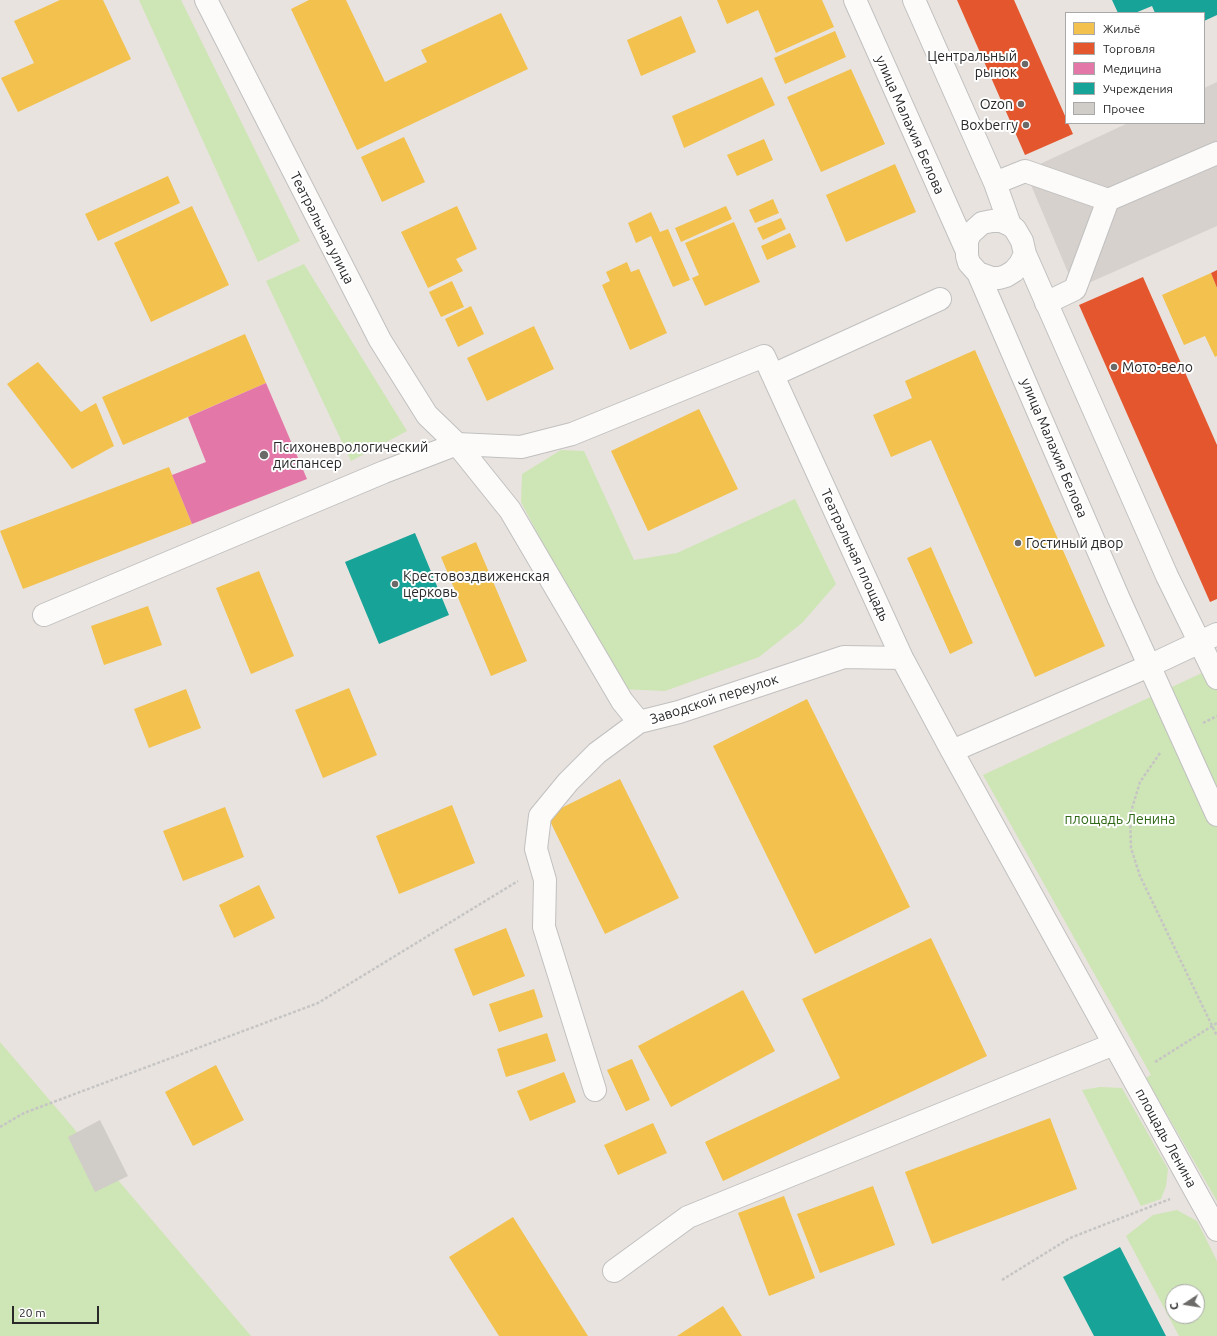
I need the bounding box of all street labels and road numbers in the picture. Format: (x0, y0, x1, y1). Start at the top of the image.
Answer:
street label: улица Малахия Белова (872, 53, 948, 197)
street label: Театральная улица (286, 169, 358, 287)
street label: улица Малахия Белова (1017, 376, 1091, 520)
street label: Театральная площадь (817, 486, 893, 624)
street label: Заводской переулок (648, 670, 780, 728)
street label: площадь Ленина (1132, 1085, 1200, 1191)

